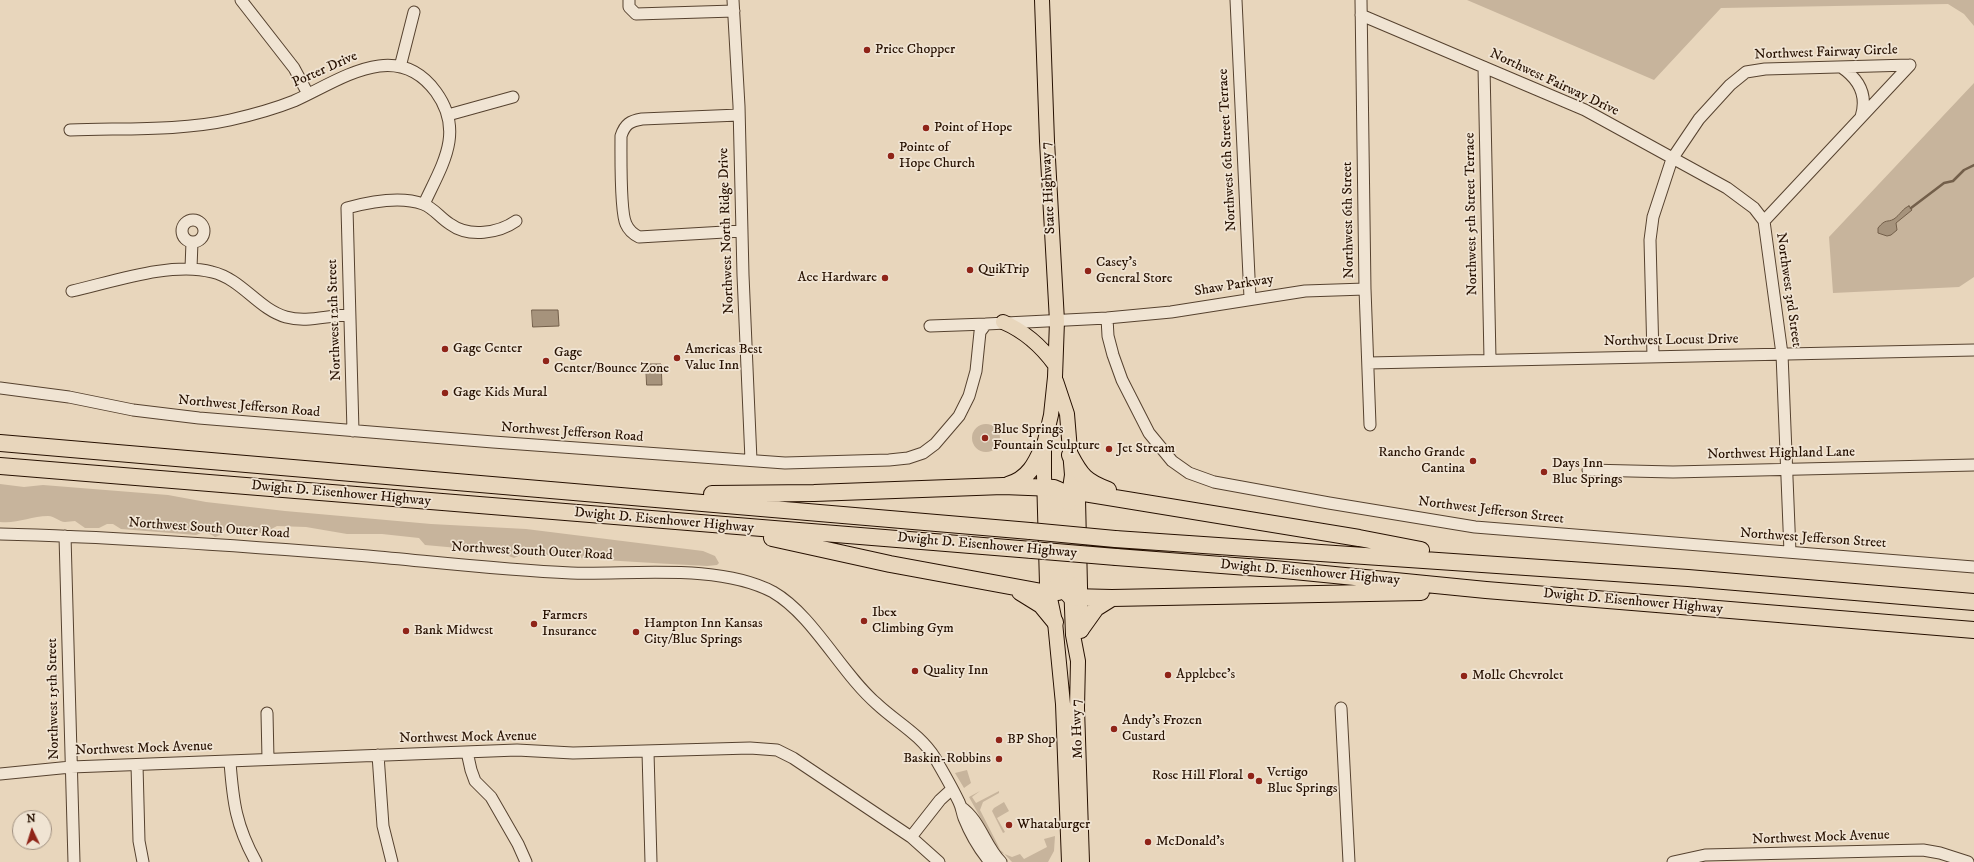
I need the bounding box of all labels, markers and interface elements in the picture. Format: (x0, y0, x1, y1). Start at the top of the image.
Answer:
place label: Price Chopper (875, 42, 955, 58)
street label: Northwest Fairway Circle (1754, 42, 1898, 64)
marker: Price Chopper (862, 45, 872, 55)
street label: Northwest Fairway Drive (1487, 46, 1621, 120)
street label: Porter Drive (290, 48, 360, 92)
street label: Northwest 6th Street Terrace (1215, 68, 1241, 232)
place label: Point of Hope (934, 120, 1012, 136)
marker: Point of Hope (921, 123, 931, 133)
street label: Northwest 5th Street Terrace (1462, 132, 1482, 296)
place label: Pointe of Hope Church (899, 140, 975, 172)
street label: State Highway 7 (1038, 141, 1060, 235)
street label: Northwest North Ridge Drive (716, 148, 738, 314)
marker: Pointe of Hope Church (886, 151, 896, 161)
street label: Northwest 6th Street (1340, 161, 1358, 279)
street label: Northwest 3rd Street (1772, 232, 1804, 348)
place label: Casey's General Store (1096, 255, 1173, 288)
street label: Northwest 12th Street (324, 259, 346, 381)
place label: QuikTrip (978, 262, 1029, 278)
marker: QuikTrip (965, 265, 975, 275)
marker: Casey's General Store (1083, 266, 1093, 276)
place label: Ace Hardware (798, 270, 877, 286)
street label: Shaw Parkway (1193, 271, 1275, 301)
marker: Ace Hardware (880, 273, 890, 283)
street label: Northwest Locust Drive (1603, 331, 1739, 351)
place label: Gage Center (453, 341, 522, 357)
place label: Americas Best Value Inn (685, 342, 762, 374)
marker: Gage Center (440, 344, 450, 354)
place label: Gage Center/Bounce Zone (554, 345, 669, 378)
marker: Americas Best Value Inn (672, 353, 682, 363)
marker: Gage Center/Bounce Zone (541, 356, 551, 366)
place label: Gage Kids Mural (453, 385, 547, 401)
marker: Gage Kids Mural (440, 388, 450, 398)
street label: Northwest Jefferson Road (177, 392, 321, 422)
street label: Northwest Jefferson Road (500, 420, 644, 446)
place label: Blue Springs Fountain Sculpture (993, 422, 1100, 454)
marker: Blue Springs Fountain Sculpture (980, 433, 990, 443)
place label: Jet Stream (1117, 441, 1175, 457)
marker: Jet Stream (1104, 444, 1114, 454)
street label: Northwest Highland Lane (1707, 444, 1855, 464)
place label: Rancho Grande Cantina (1378, 445, 1465, 478)
marker: Rancho Grande Cantina (1468, 456, 1478, 466)
place label: Days Inn Blue Springs (1552, 456, 1622, 488)
marker: Days Inn Blue Springs (1539, 467, 1549, 477)
street label: Dwight D. Eisenhower Highway (250, 478, 432, 510)
street label: Northwest Jefferson Street (1417, 494, 1565, 528)
street label: Dwight D. Eisenhower Highway (573, 505, 755, 537)
street label: Northwest South Outer Road (128, 515, 290, 543)
street label: Northwest Jefferson Street (1739, 526, 1887, 552)
street label: Dwight D. Eisenhower Highway (896, 530, 1078, 562)
street label: Northwest South Outer Road (451, 539, 613, 565)
street label: Dwight D. Eisenhower Highway (1219, 557, 1401, 589)
street label: Dwight D. Eisenhower Highway (1542, 586, 1724, 618)
place label: Ibex Climbing Gym (872, 605, 954, 638)
place label: Farmers Insurance (542, 608, 597, 640)
place label: Hampton Inn Kansas City/Blue Springs (644, 616, 763, 648)
marker: Ibex Climbing Gym (859, 616, 869, 626)
marker: Farmers Insurance (529, 619, 539, 629)
place label: Bank Midwest (414, 623, 493, 639)
marker: Bank Midwest (401, 626, 411, 636)
marker: Hampton Inn Kansas City/Blue Springs (631, 627, 641, 637)
street label: Northwest 15th Street (45, 638, 63, 760)
place label: Quality Inn (923, 663, 988, 679)
marker: Quality Inn (910, 666, 920, 676)
place label: Applebee's (1176, 667, 1235, 683)
place label: Molle Chevrolet (1472, 668, 1563, 684)
marker: Applebee's (1163, 670, 1173, 680)
marker: Molle Chevrolet (1459, 671, 1469, 681)
street label: Mo Hwy 7 (1069, 699, 1087, 759)
place label: Andy's Frozen Custard (1122, 713, 1202, 746)
marker: Andy's Frozen Custard (1109, 724, 1119, 734)
street label: Northwest Mock Avenue (399, 728, 537, 748)
place label: BP Shop (1007, 732, 1055, 748)
marker: BP Shop (994, 735, 1004, 745)
street label: Northwest Mock Avenue (75, 738, 213, 760)
place label: Baskin-Robbins (903, 751, 991, 767)
marker: Baskin-Robbins (994, 754, 1004, 764)
place label: Vertigo Blue Springs (1267, 765, 1337, 798)
place label: Rose Hill Floral (1152, 768, 1243, 784)
marker: Rose Hill Floral (1246, 771, 1256, 781)
marker: Vertigo Blue Springs (1254, 776, 1264, 786)
north arrow (12, 810, 52, 850)
text: N (26, 812, 36, 826)
place label: Whataburger (1017, 817, 1090, 833)
marker: Whataburger (1004, 820, 1014, 830)
street label: Northwest Mock Avenue (1752, 827, 1890, 849)
place label: McDonald's (1156, 834, 1224, 850)
marker: McDonald's (1143, 837, 1153, 847)

